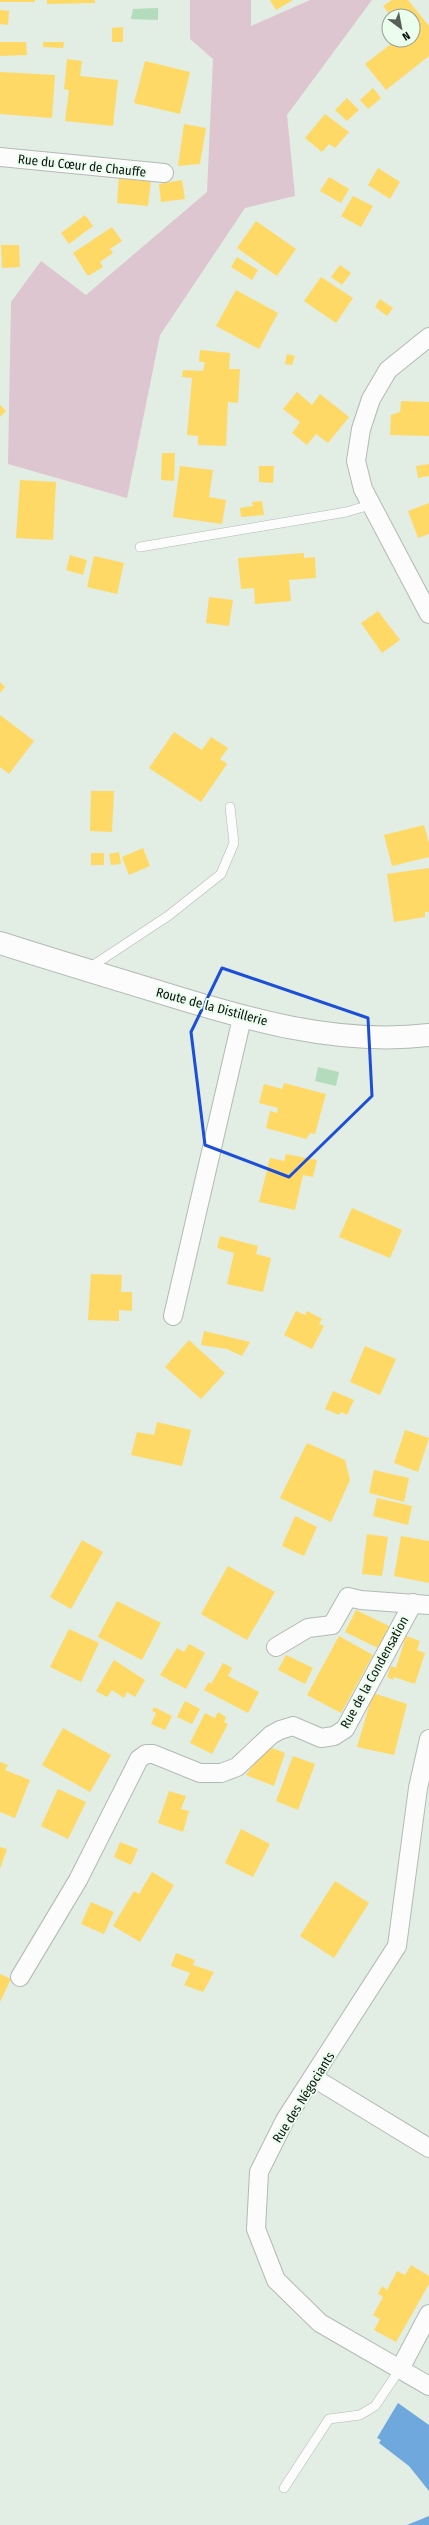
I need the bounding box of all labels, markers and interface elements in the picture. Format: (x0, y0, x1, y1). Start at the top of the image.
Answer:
north arrow (381, 8, 421, 48)
text: N (400, 29, 412, 43)
street label: Rue du Cœur de Chauffe (17, 151, 147, 180)
street label: Route de la Distillerie (155, 984, 269, 1029)
street label: Rue de la Condensation (337, 1614, 412, 1731)
street label: Rue des Négociants (269, 2049, 338, 2145)

